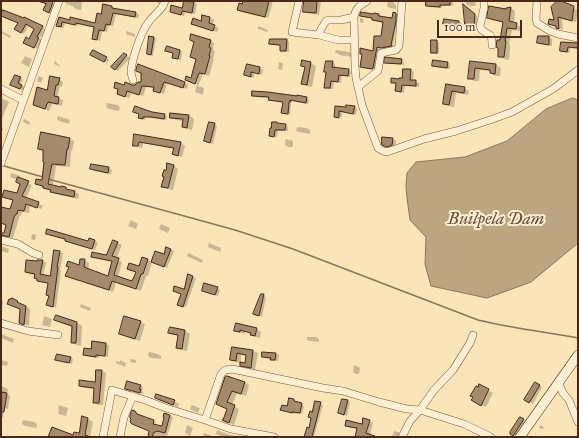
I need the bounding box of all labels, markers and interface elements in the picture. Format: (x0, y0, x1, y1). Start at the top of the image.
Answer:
scale bar (439, 12, 524, 38)
text: 100 m (444, 20, 475, 34)
water label: Builpela Dam (448, 210, 544, 230)

